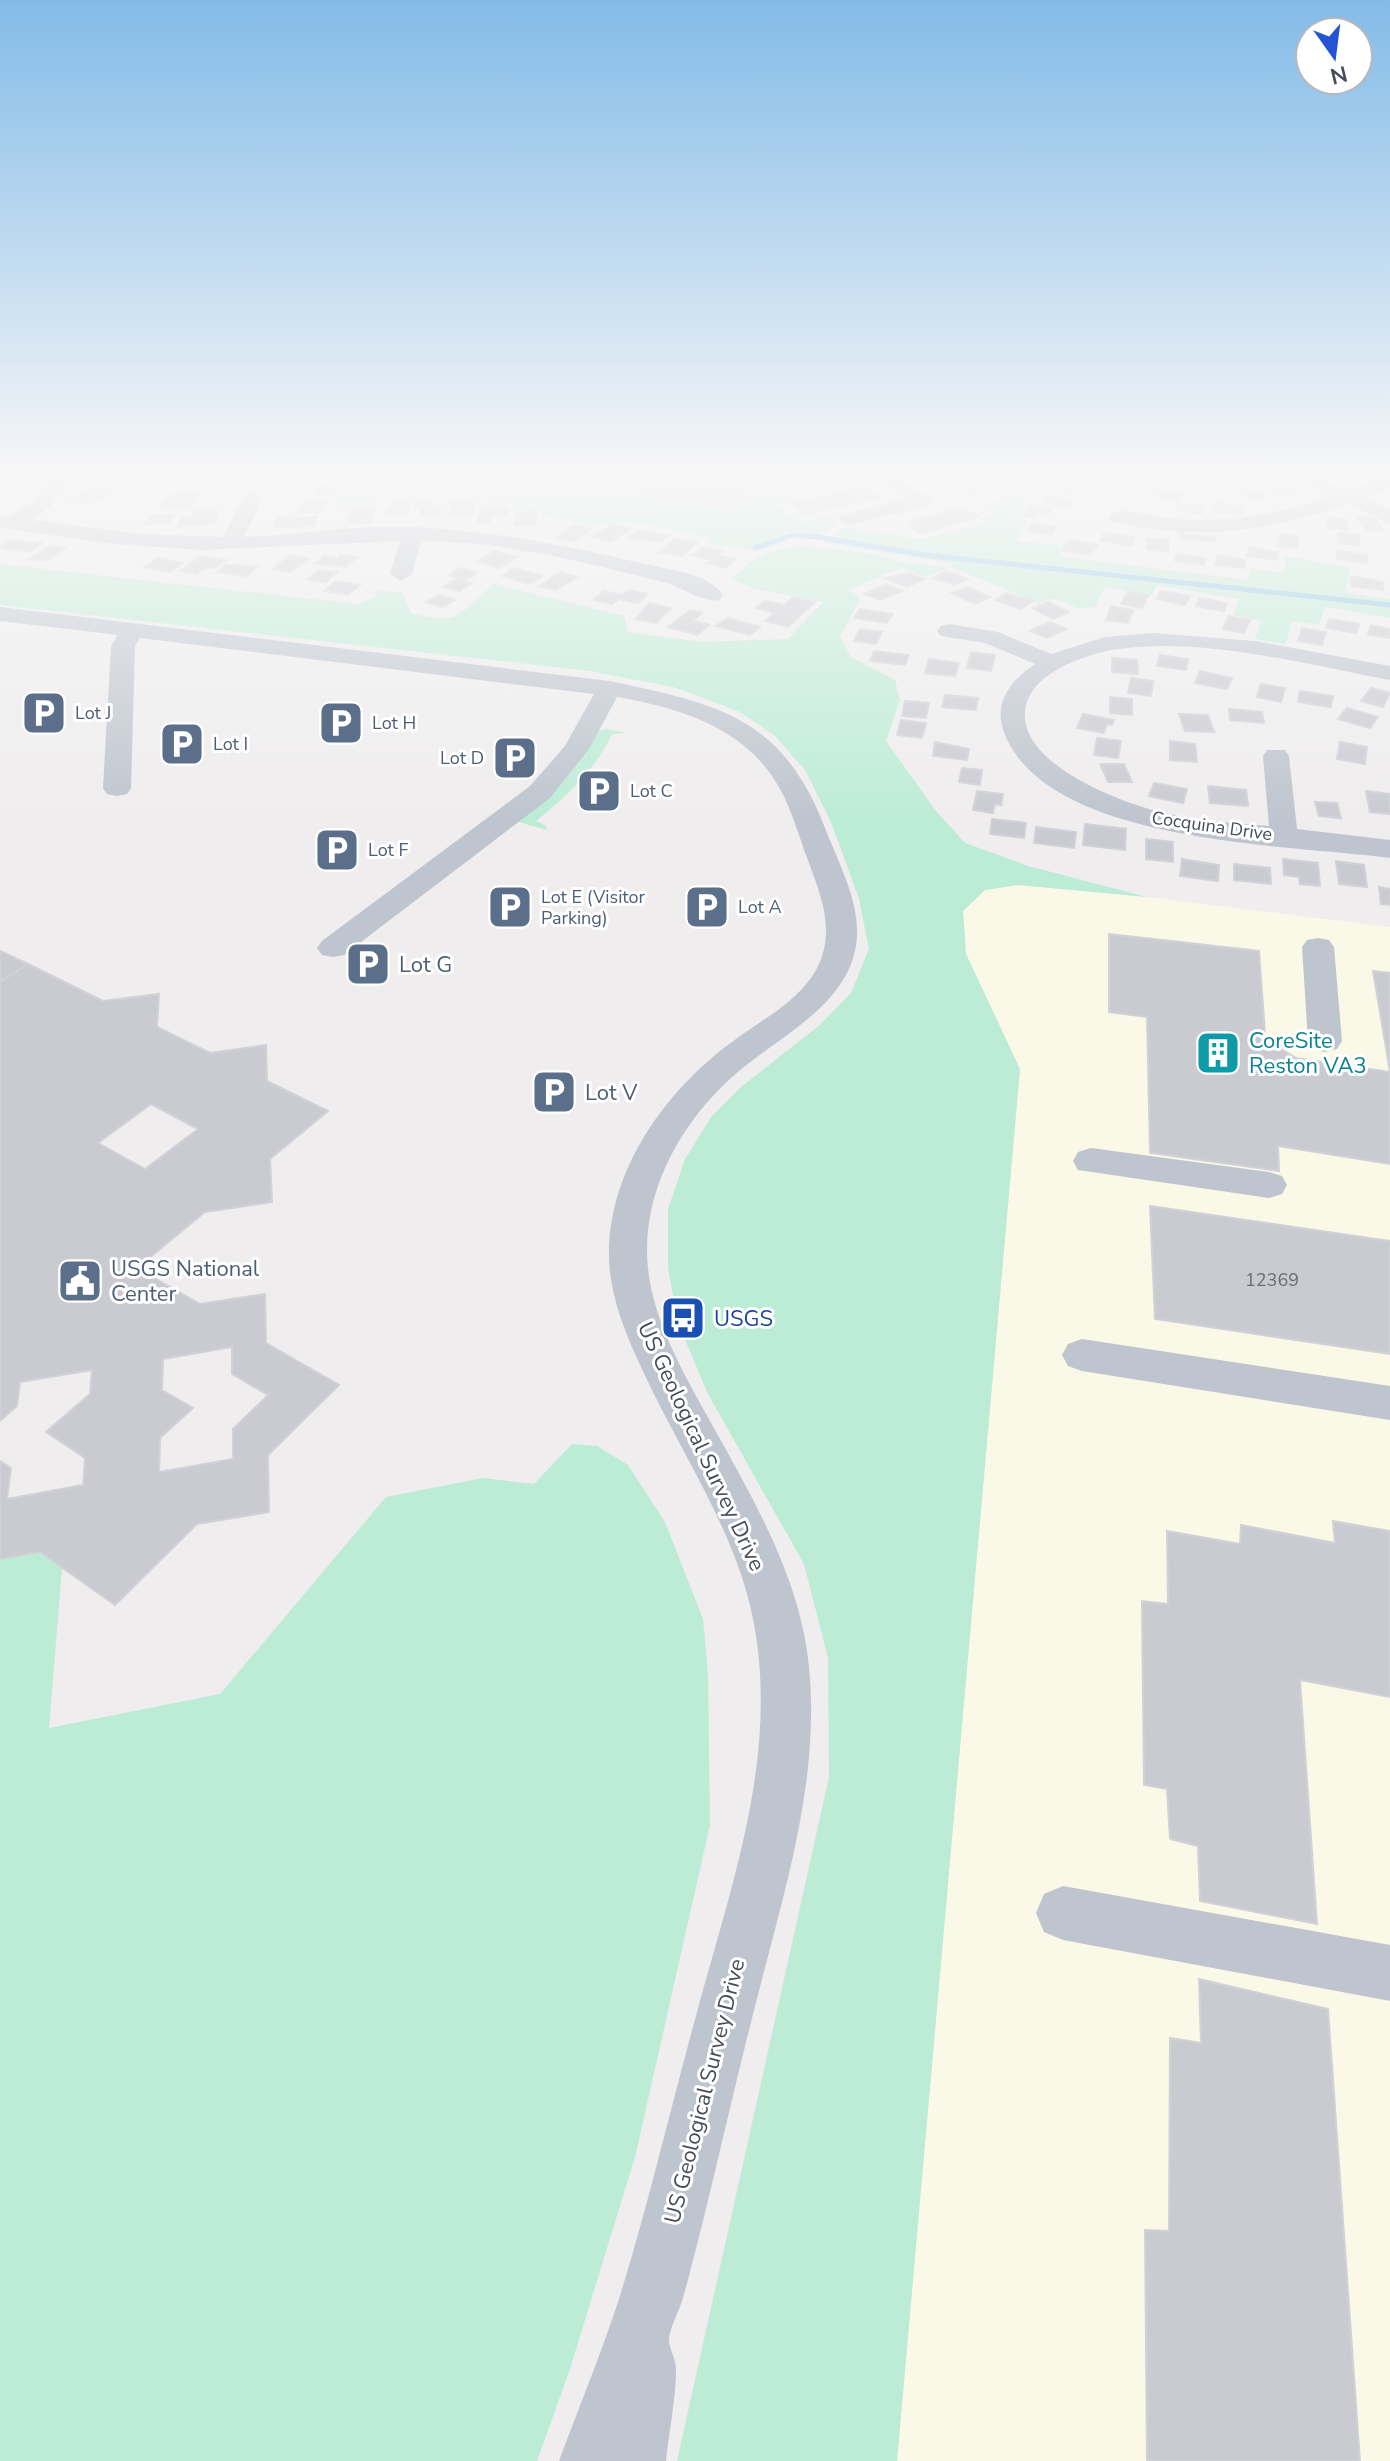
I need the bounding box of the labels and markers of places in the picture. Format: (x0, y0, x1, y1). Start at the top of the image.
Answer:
parking icon: Lot J (20, 689, 68, 737)
parking icon: Lot H (317, 699, 365, 747)
place label: Lot J (75, 701, 111, 725)
place label: Lot H (372, 711, 416, 735)
parking icon: Lot I (158, 720, 206, 768)
place label: Lot I (213, 732, 248, 756)
parking icon: Lot D (491, 734, 539, 782)
place label: Lot D (440, 746, 484, 770)
parking icon: Lot C (575, 767, 623, 815)
place label: Lot C (630, 779, 673, 803)
parking icon: Lot F (313, 826, 361, 874)
place label: Lot F (368, 838, 409, 862)
parking icon: Lot E (Visitor Parking) (486, 883, 534, 931)
parking icon: Lot A (683, 883, 731, 931)
place label: Lot E (Visitor Parking) (541, 885, 646, 930)
place label: Lot A (738, 895, 782, 919)
parking icon: Lot G (344, 940, 392, 988)
place label: Lot G (399, 950, 452, 980)
place label: CoreSite Reston VA3 (1249, 1026, 1367, 1081)
building icon: CoreSite Reston VA3 (1194, 1029, 1242, 1077)
parking icon: Lot V (530, 1068, 578, 1116)
place label: Lot V (585, 1078, 638, 1108)
place label: USGS National Center (111, 1254, 260, 1309)
public building icon: USGS National Center (56, 1257, 104, 1305)
bus stop icon: USGS (659, 1294, 707, 1342)
place label: USGS (714, 1304, 773, 1334)

